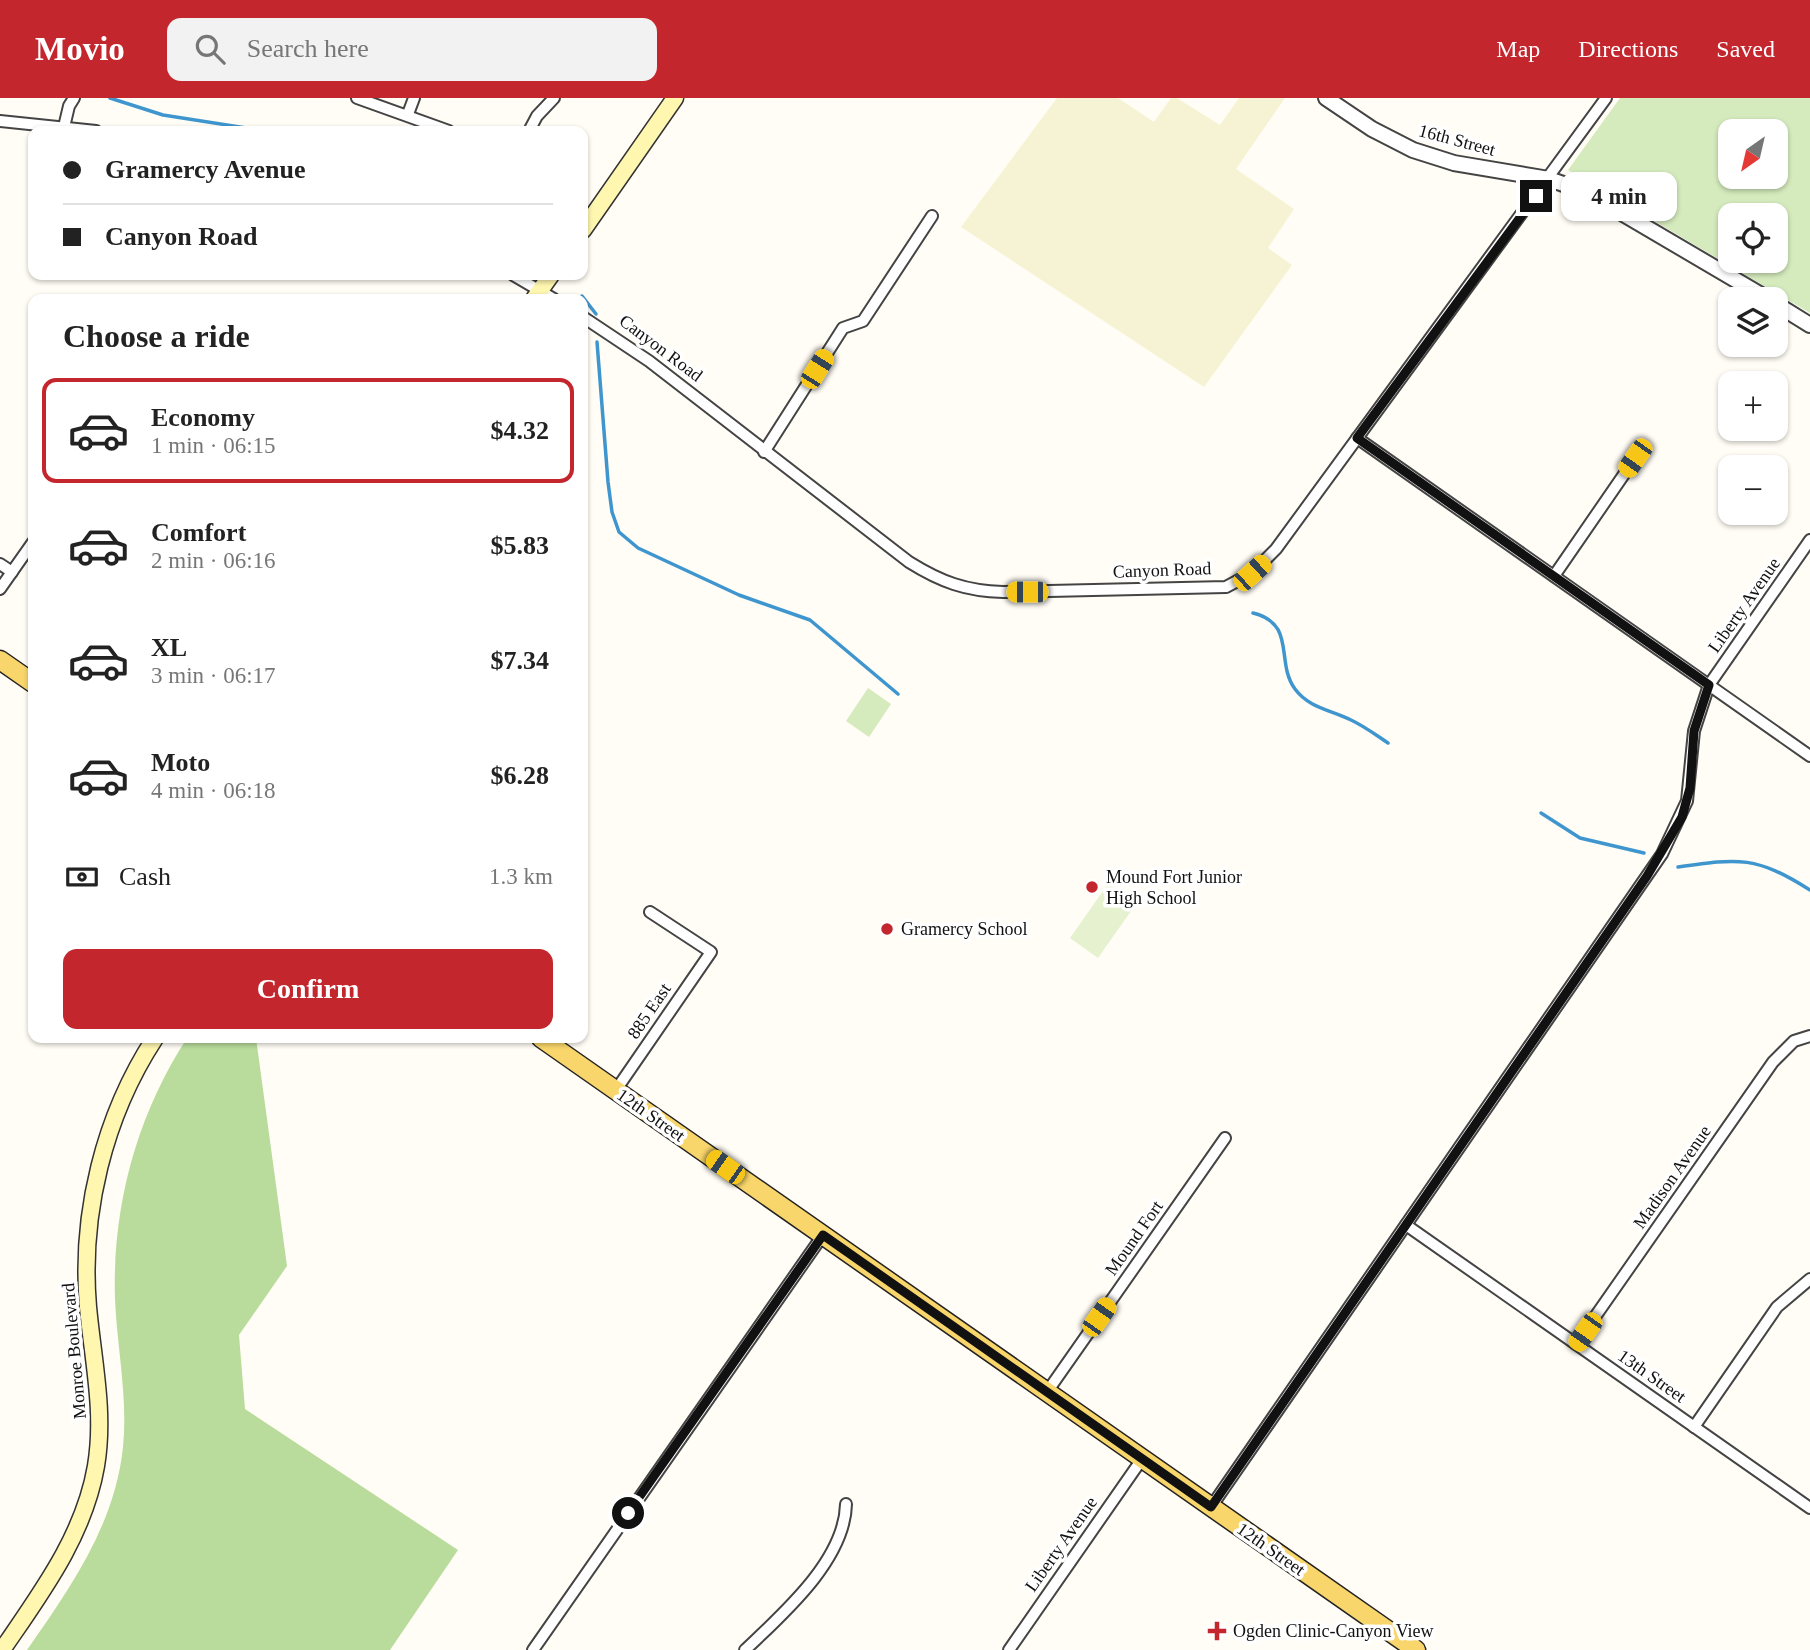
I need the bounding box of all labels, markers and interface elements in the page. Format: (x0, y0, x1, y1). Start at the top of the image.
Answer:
search box (167, 18, 657, 81)
icon: search (191, 30, 229, 68)
text: Movio (35, 31, 125, 67)
text: Search here (247, 34, 369, 63)
text: Map (1496, 36, 1540, 62)
text: Directions (1578, 36, 1678, 62)
text: Saved (1716, 36, 1775, 62)
north arrow (1718, 119, 1788, 189)
map controls (1718, 119, 1788, 525)
street label: 16th Street (1416, 120, 1498, 160)
text: Gramercy Avenue (105, 155, 305, 184)
callout: 4 min (1560, 172, 1676, 220)
route end (1520, 180, 1552, 212)
text: 4 min (1591, 184, 1647, 209)
button: locate (1718, 203, 1788, 273)
text: Canyon Road (105, 222, 257, 251)
button: layers (1718, 287, 1788, 357)
street label: Canyon Road (616, 310, 706, 386)
text: Choose a ride (63, 318, 250, 354)
car (797, 346, 838, 392)
button: + (1718, 371, 1788, 441)
icon: car (67, 399, 130, 462)
text: Economy (151, 403, 255, 432)
text: $4.32 (491, 416, 549, 445)
text: 1 min · 06:15 (151, 433, 276, 458)
car (1615, 435, 1656, 481)
button: − (1718, 455, 1788, 525)
icon: car (67, 514, 130, 577)
text: Comfort (151, 518, 246, 547)
text: $5.83 (491, 531, 549, 560)
text: 2 min · 06:16 (151, 548, 276, 573)
car (1230, 551, 1275, 595)
street label: Liberty Avenue (1704, 554, 1784, 656)
street label: Canyon Road (1112, 558, 1212, 582)
car (1007, 582, 1049, 603)
icon: car (67, 629, 130, 692)
text: XL (151, 633, 187, 662)
text: $7.34 (491, 646, 549, 675)
text: 3 min · 06:17 (151, 663, 276, 688)
icon: car (67, 744, 130, 807)
text: Moto (151, 748, 210, 777)
text: $6.28 (491, 761, 549, 790)
text: 4 min · 06:18 (151, 778, 276, 803)
icon: cash (63, 858, 101, 896)
text: Cash (119, 862, 171, 891)
text: 1.3 km (489, 864, 553, 889)
place label: Mound Fort Junior High School (1106, 867, 1242, 908)
marker: Mound Fort Junior High School (1084, 879, 1100, 895)
place label: Gramercy School (901, 919, 1027, 939)
marker: Gramercy School (879, 921, 895, 937)
button: Confirm (63, 949, 553, 1029)
street label: 885 East (623, 980, 675, 1042)
street label: 12th Street (613, 1084, 689, 1146)
street label: Madison Avenue (1629, 1122, 1715, 1232)
car (702, 1146, 749, 1188)
street label: Mound Fort (1101, 1197, 1167, 1279)
street label: Monroe Boulevard (58, 1282, 90, 1420)
car (1079, 1294, 1120, 1340)
car (1565, 1309, 1606, 1355)
street label: 13th Street (1614, 1345, 1690, 1407)
street label: Liberty Avenue (1021, 1493, 1101, 1595)
route start (612, 1497, 644, 1529)
street label: 12th Street (1233, 1518, 1309, 1580)
marker: Ogden Clinic-Canyon View (1207, 1621, 1227, 1641)
place label: Ogden Clinic-Canyon View (1233, 1621, 1434, 1641)

